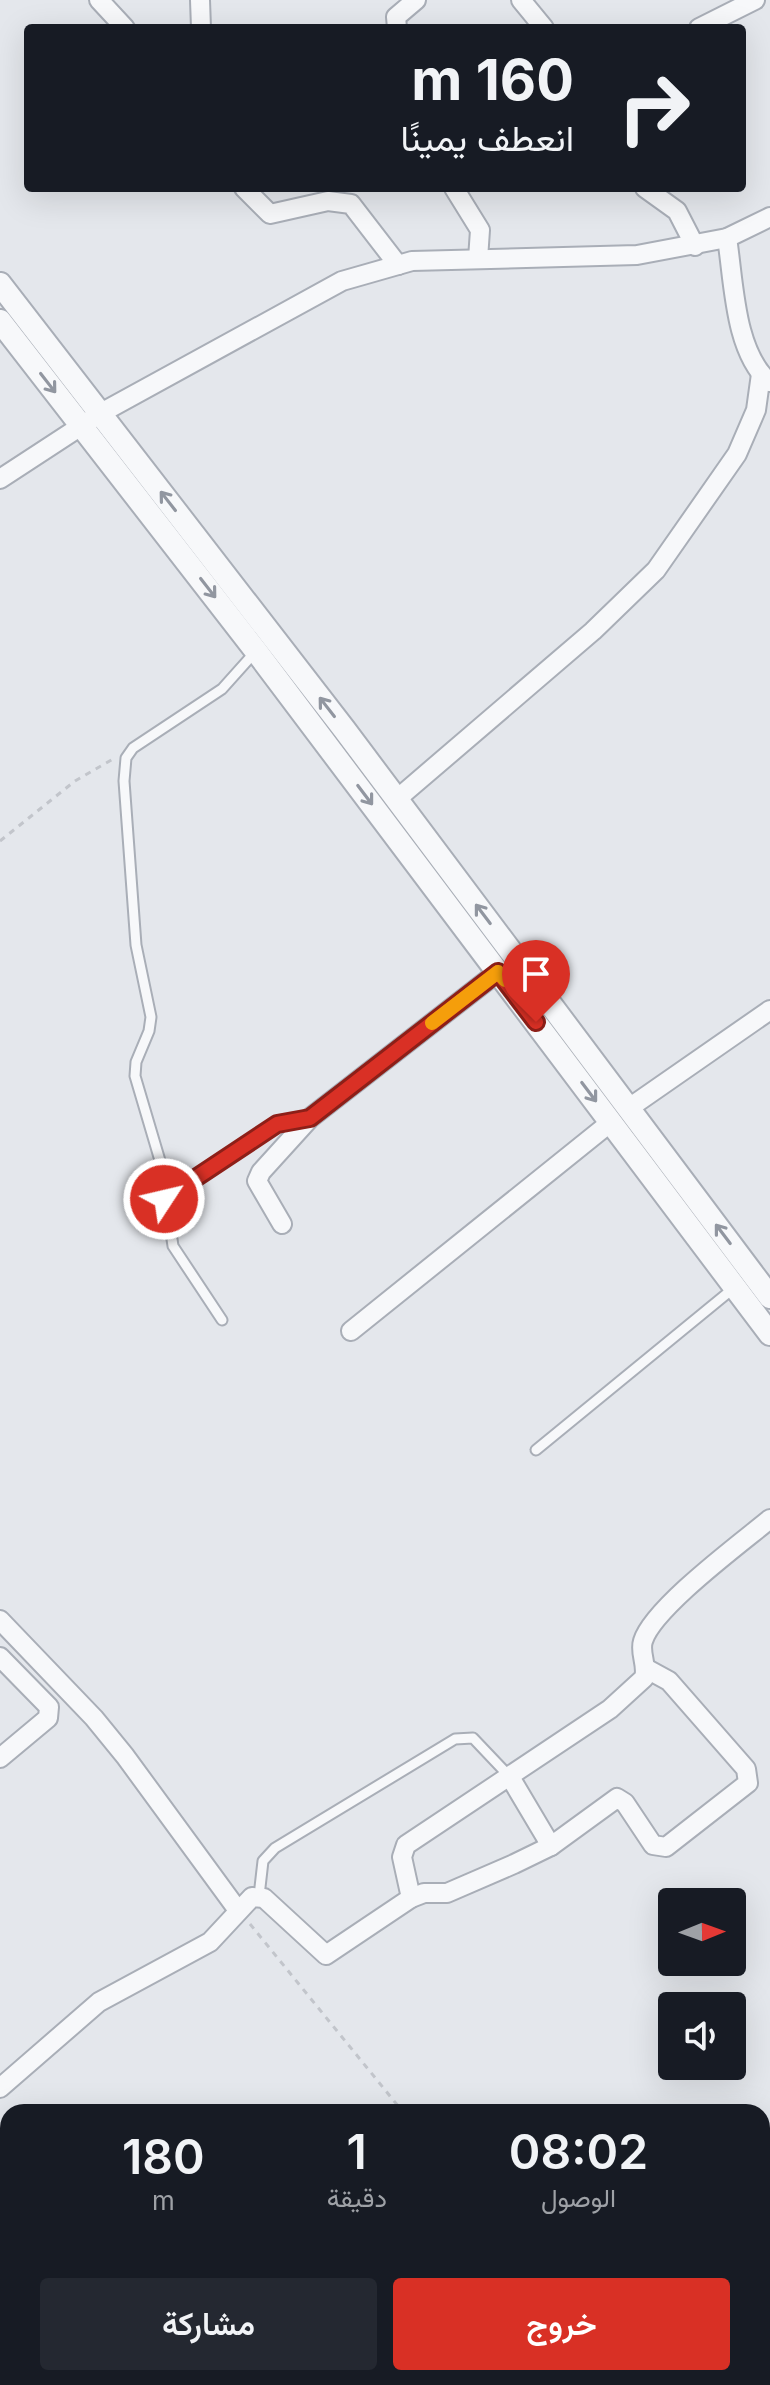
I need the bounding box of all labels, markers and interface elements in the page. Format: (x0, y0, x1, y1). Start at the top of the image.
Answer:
text: 160 m (411, 46, 574, 114)
icon: right (602, 56, 706, 160)
text: انعطف يمينًا (400, 116, 574, 160)
one-way arrow (40, 372, 57, 393)
one-way arrow (160, 491, 177, 512)
one-way arrow (199, 577, 216, 598)
one-way arrow (318, 697, 335, 718)
one-way arrow (356, 784, 373, 805)
one-way arrow (475, 904, 492, 926)
pin (502, 940, 570, 1022)
icon: arrive (514, 952, 558, 996)
one-way arrow (580, 1081, 597, 1102)
position arrow (122, 1157, 206, 1241)
one-way arrow (715, 1224, 732, 1246)
north arrow (658, 1888, 746, 1976)
map controls (658, 1888, 746, 2080)
button: sound (658, 1992, 746, 2080)
text: 1 (347, 2122, 367, 2181)
text: 08:02 (509, 2122, 648, 2181)
text: 180 (122, 2127, 205, 2186)
text: دقيقة (327, 2182, 387, 2213)
text: الوصول (541, 2182, 616, 2213)
text: m (152, 2185, 175, 2216)
button: مشاركة (40, 2278, 377, 2370)
button: خروج (393, 2278, 730, 2370)

